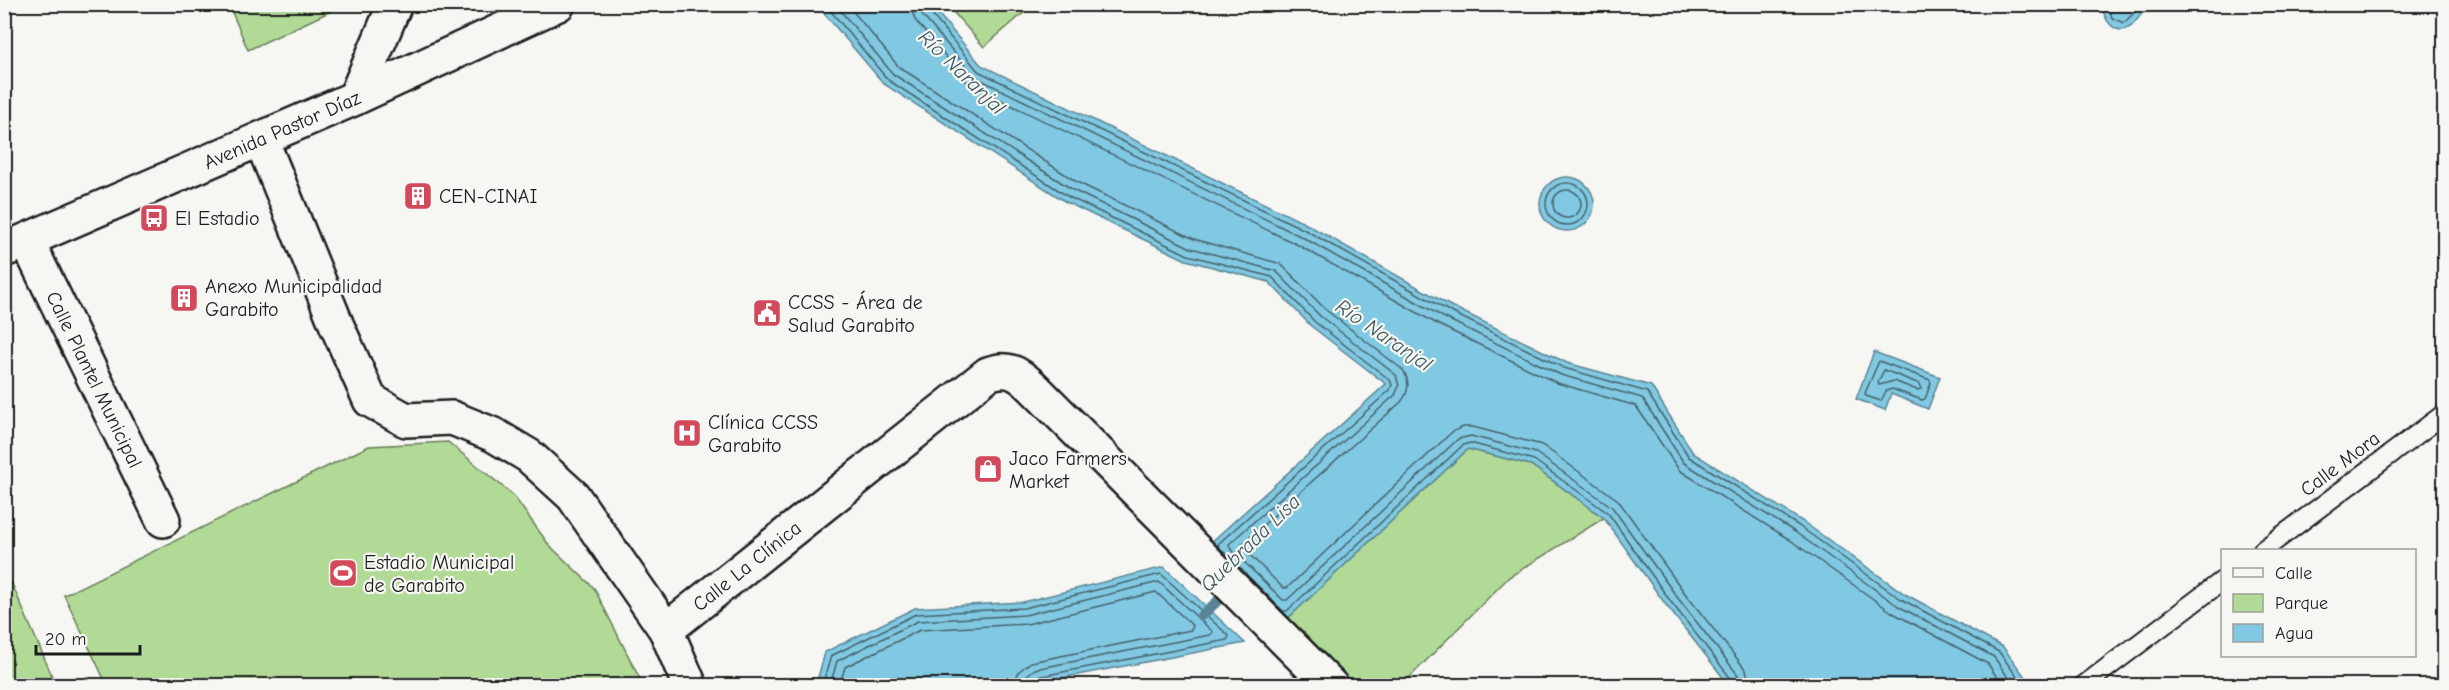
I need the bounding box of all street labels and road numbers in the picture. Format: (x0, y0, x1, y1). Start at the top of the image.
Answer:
street label: Avenida Pastor Díaz (200, 85, 364, 174)
street label: Calle Plantel Municipal (42, 287, 147, 471)
street label: Calle Mora (2296, 427, 2384, 501)
street label: Calle La Clínica (688, 516, 805, 616)

